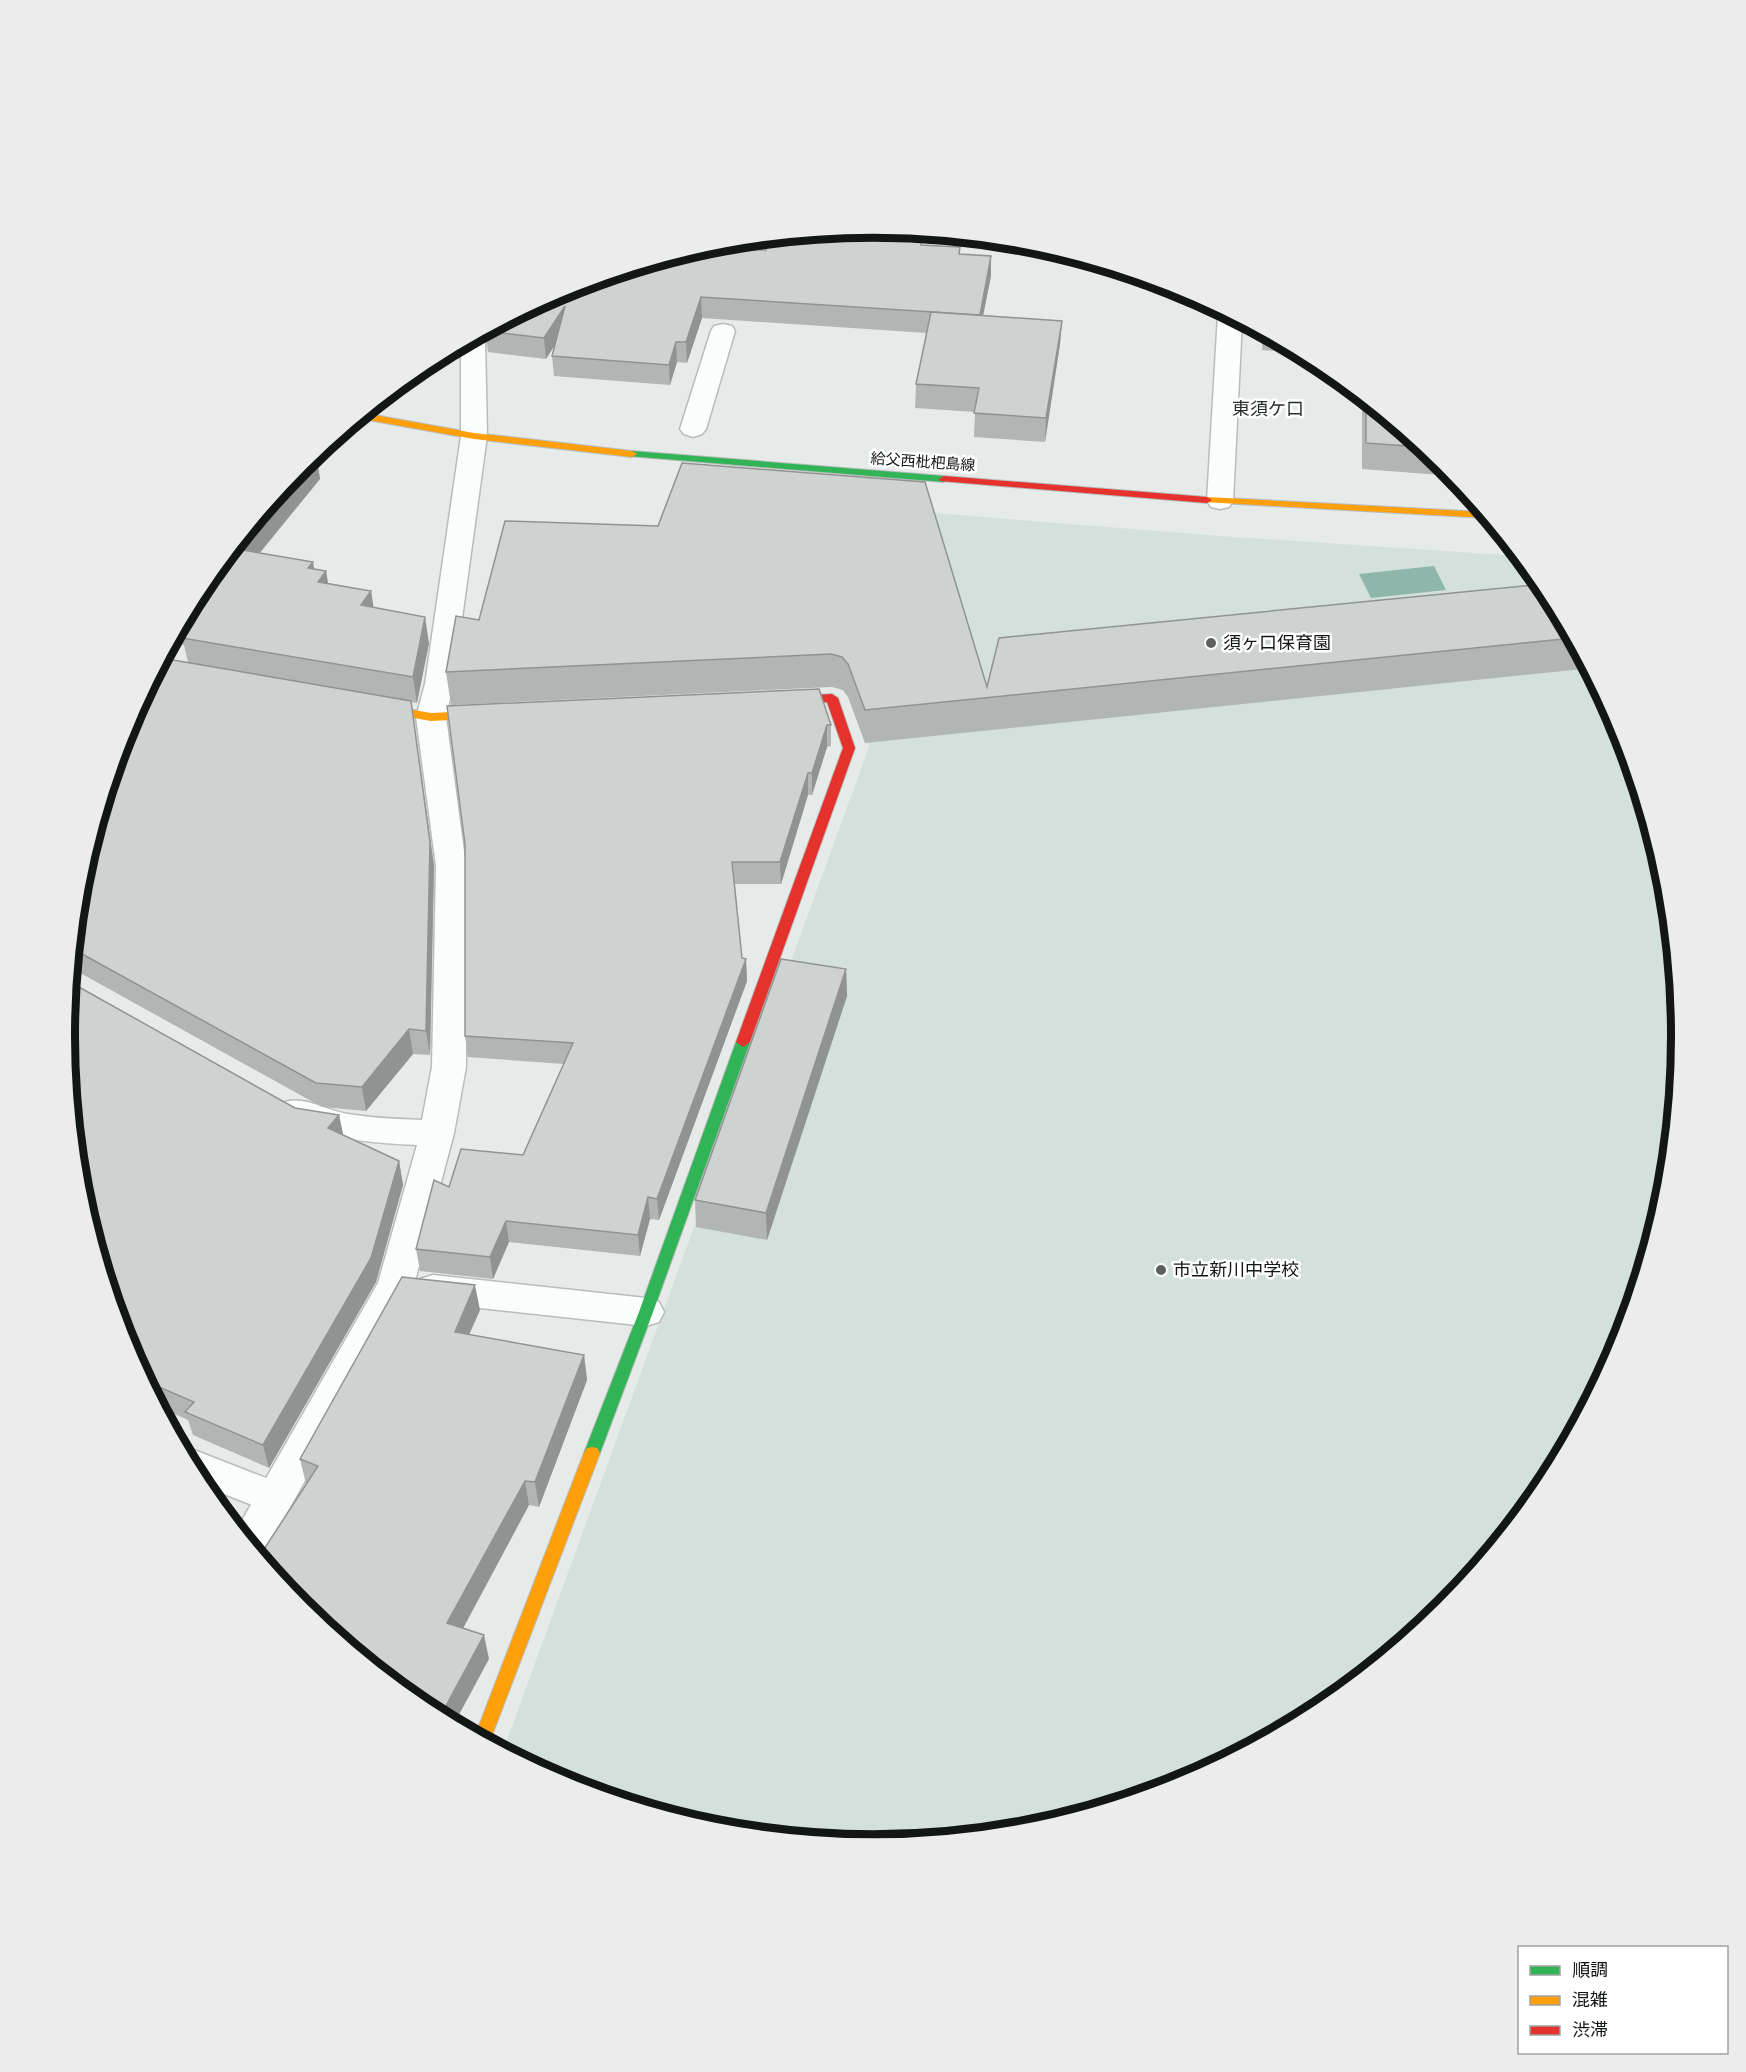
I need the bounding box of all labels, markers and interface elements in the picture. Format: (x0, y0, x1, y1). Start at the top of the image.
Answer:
district label: 東須ケ口 (1232, 397, 1304, 422)
street label: 給父西枇杷島線 (870, 448, 976, 477)
place label: 須ヶ口保育園 (1223, 631, 1331, 656)
marker: 須ヶ口保育園 (1204, 636, 1218, 650)
place label: 市立新川中学校 (1173, 1258, 1299, 1283)
marker: 市立新川中学校 (1154, 1263, 1168, 1277)
legend (1518, 1946, 1728, 2054)
text: 順調 (1572, 1958, 1608, 1983)
text: 混雑 (1572, 1988, 1608, 2013)
text: 渋滞 (1572, 2018, 1608, 2043)

